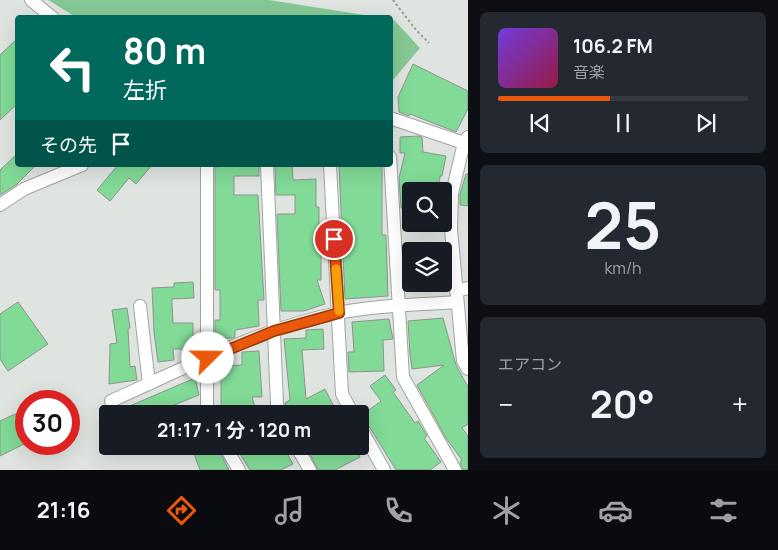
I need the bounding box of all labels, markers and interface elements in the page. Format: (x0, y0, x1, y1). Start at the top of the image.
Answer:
text: 80 m (123, 27, 206, 75)
text: 106.2 FM (573, 33, 653, 59)
icon: left (40, 35, 105, 100)
text: 音楽 (573, 61, 605, 83)
text: 左折 (123, 75, 167, 105)
icon: previous (526, 109, 554, 137)
icon: pause (609, 109, 637, 137)
icon: next (692, 109, 720, 137)
icon: arrive (107, 130, 135, 158)
text: その先 (40, 132, 97, 158)
text: 25 (585, 180, 661, 269)
map controls (402, 182, 452, 292)
button: search (402, 182, 452, 232)
pin (313, 218, 355, 260)
icon: arrive (320, 225, 348, 253)
button: layers (402, 242, 452, 292)
text: km/h (604, 257, 642, 279)
position arrow (181, 331, 233, 383)
text: エアコン (498, 353, 562, 375)
text: 20° (590, 377, 655, 429)
text: − (498, 385, 513, 423)
text: + (732, 385, 748, 423)
speed limit sign: 30 (15, 390, 80, 455)
text: 21:17 · 1 分 · 120 m (157, 417, 311, 443)
icon: directions (164, 493, 199, 528)
icon: music (272, 493, 307, 528)
icon: phone (381, 493, 416, 528)
icon: climate (489, 493, 524, 528)
icon: car (598, 493, 633, 528)
icon: filters (706, 493, 741, 528)
text: 21:16 (37, 495, 90, 525)

